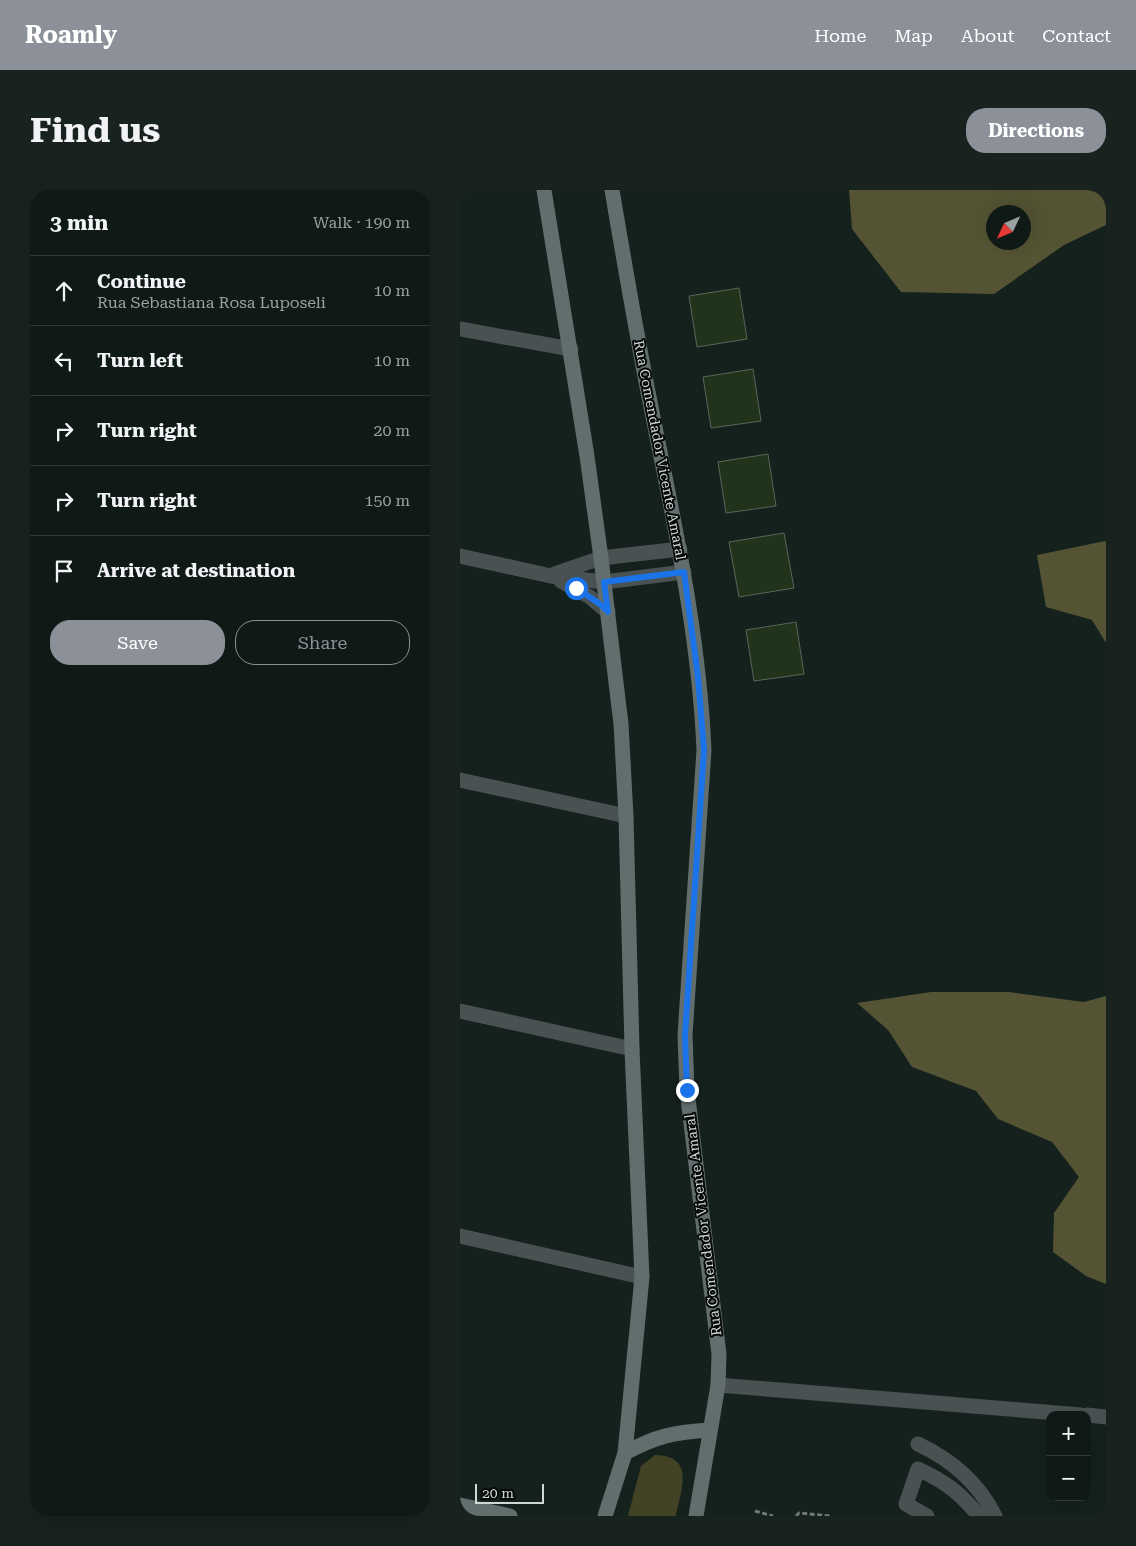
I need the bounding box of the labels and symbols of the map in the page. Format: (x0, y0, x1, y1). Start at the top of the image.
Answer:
north arrow (986, 205, 1031, 250)
street label: Rua Comendador Vicente Amaral (631, 339, 689, 562)
route start (565, 577, 588, 600)
route end (676, 1079, 699, 1102)
street label: Rua Comendador Vicente Amaral (681, 1112, 725, 1337)
scale bar (475, 1481, 544, 1504)

